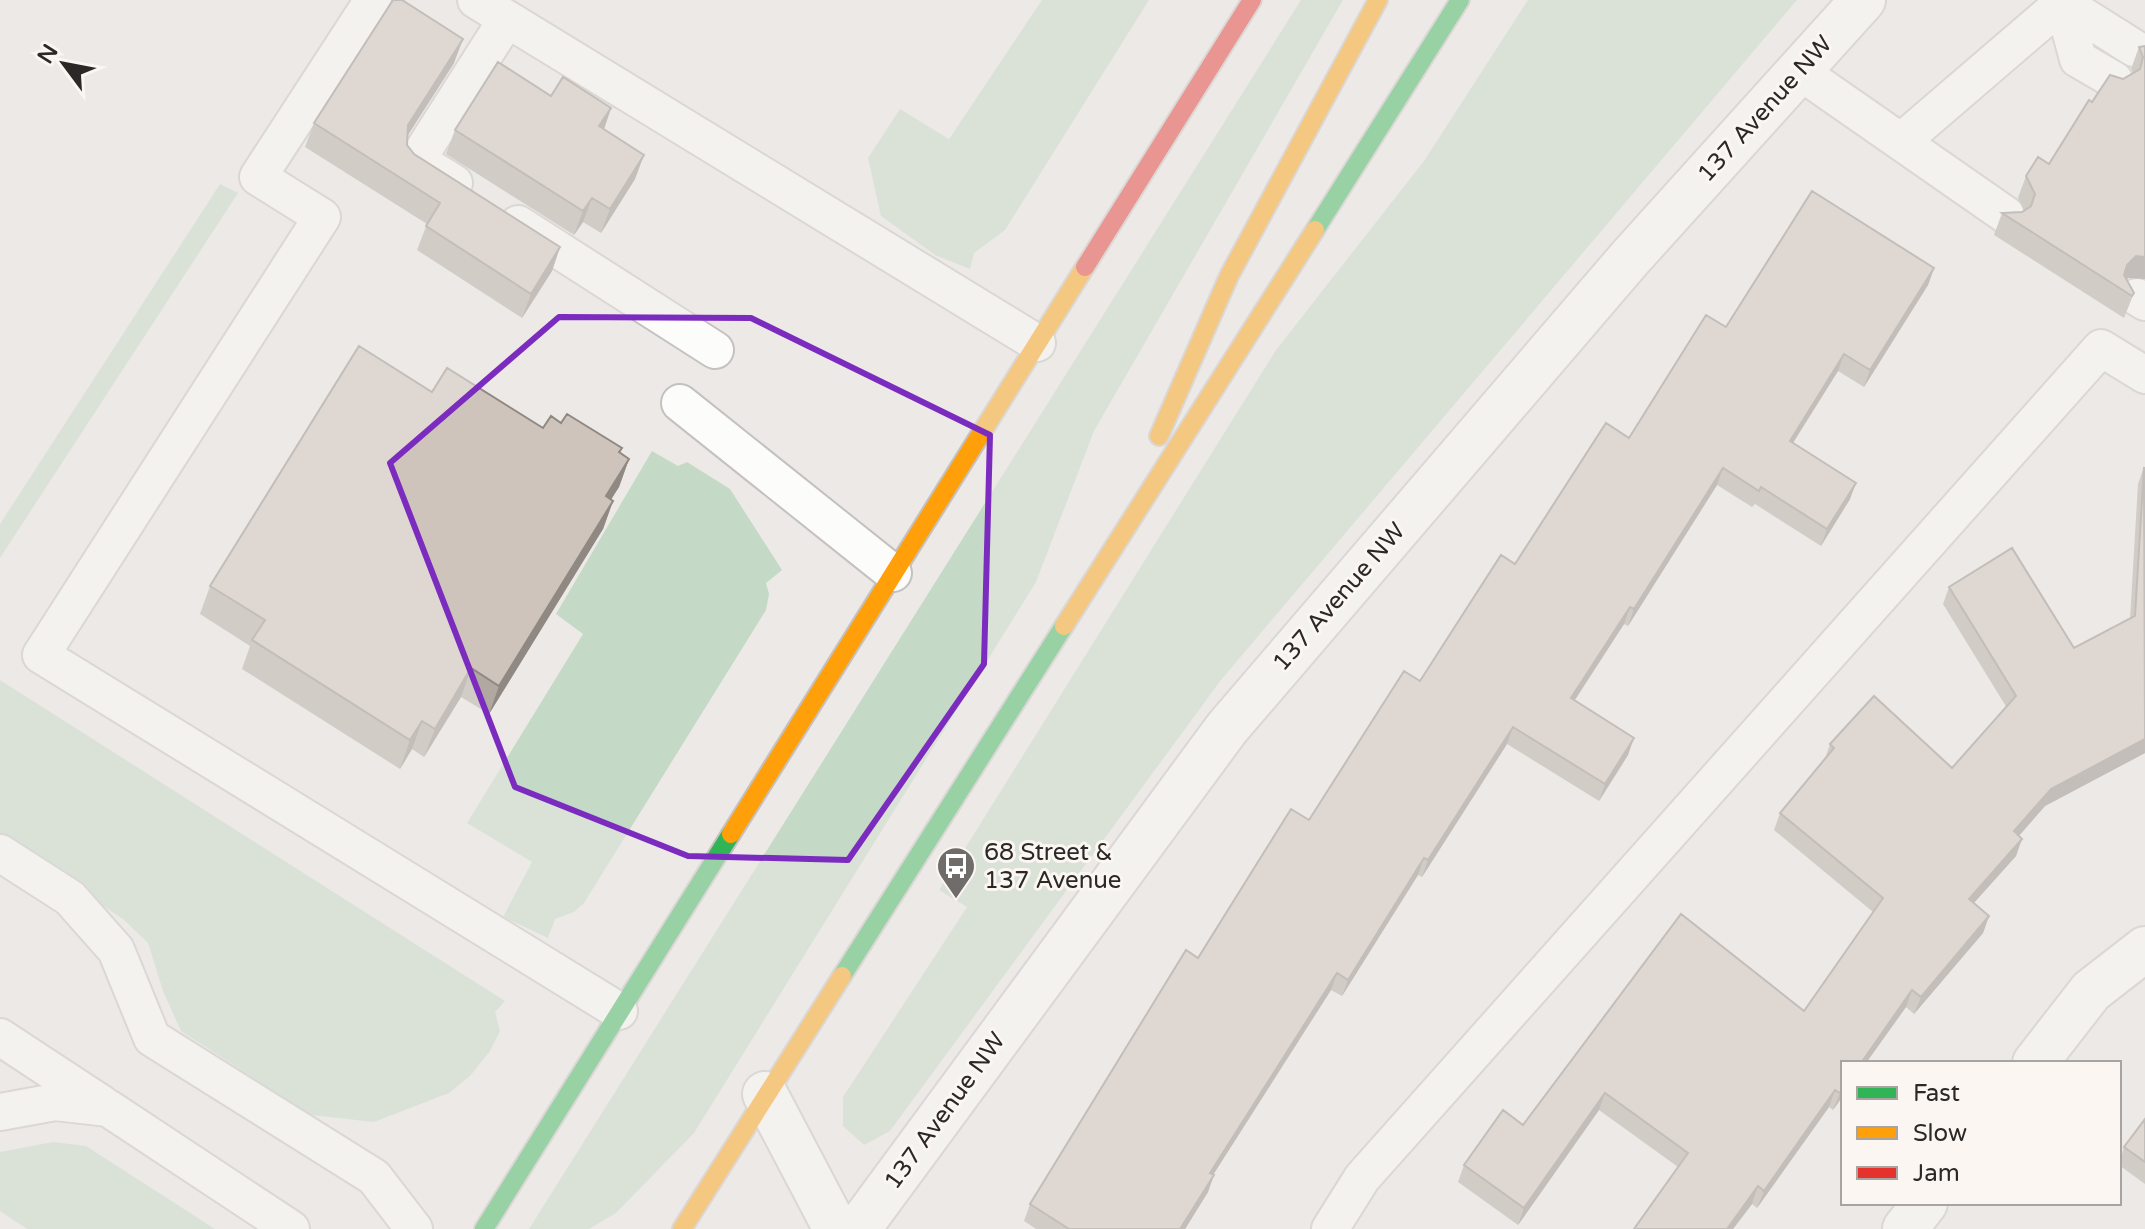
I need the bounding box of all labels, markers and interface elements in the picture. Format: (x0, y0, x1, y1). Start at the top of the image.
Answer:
north arrow (24, 24, 104, 104)
street label: 137 Avenue NW (1692, 30, 1838, 188)
text: N (32, 40, 64, 68)
street label: 137 Avenue NW (1267, 517, 1411, 677)
place label: 68 Street & 137 Avenue (984, 838, 1121, 895)
bus stop icon: 68 Street & 137 Avenue (935, 845, 977, 900)
street label: 137 Avenue NW (878, 1027, 1012, 1195)
legend (1841, 1061, 2121, 1205)
text: Fast (1913, 1079, 1960, 1108)
text: Slow (1913, 1119, 1967, 1148)
text: Jam (1913, 1159, 1960, 1188)

